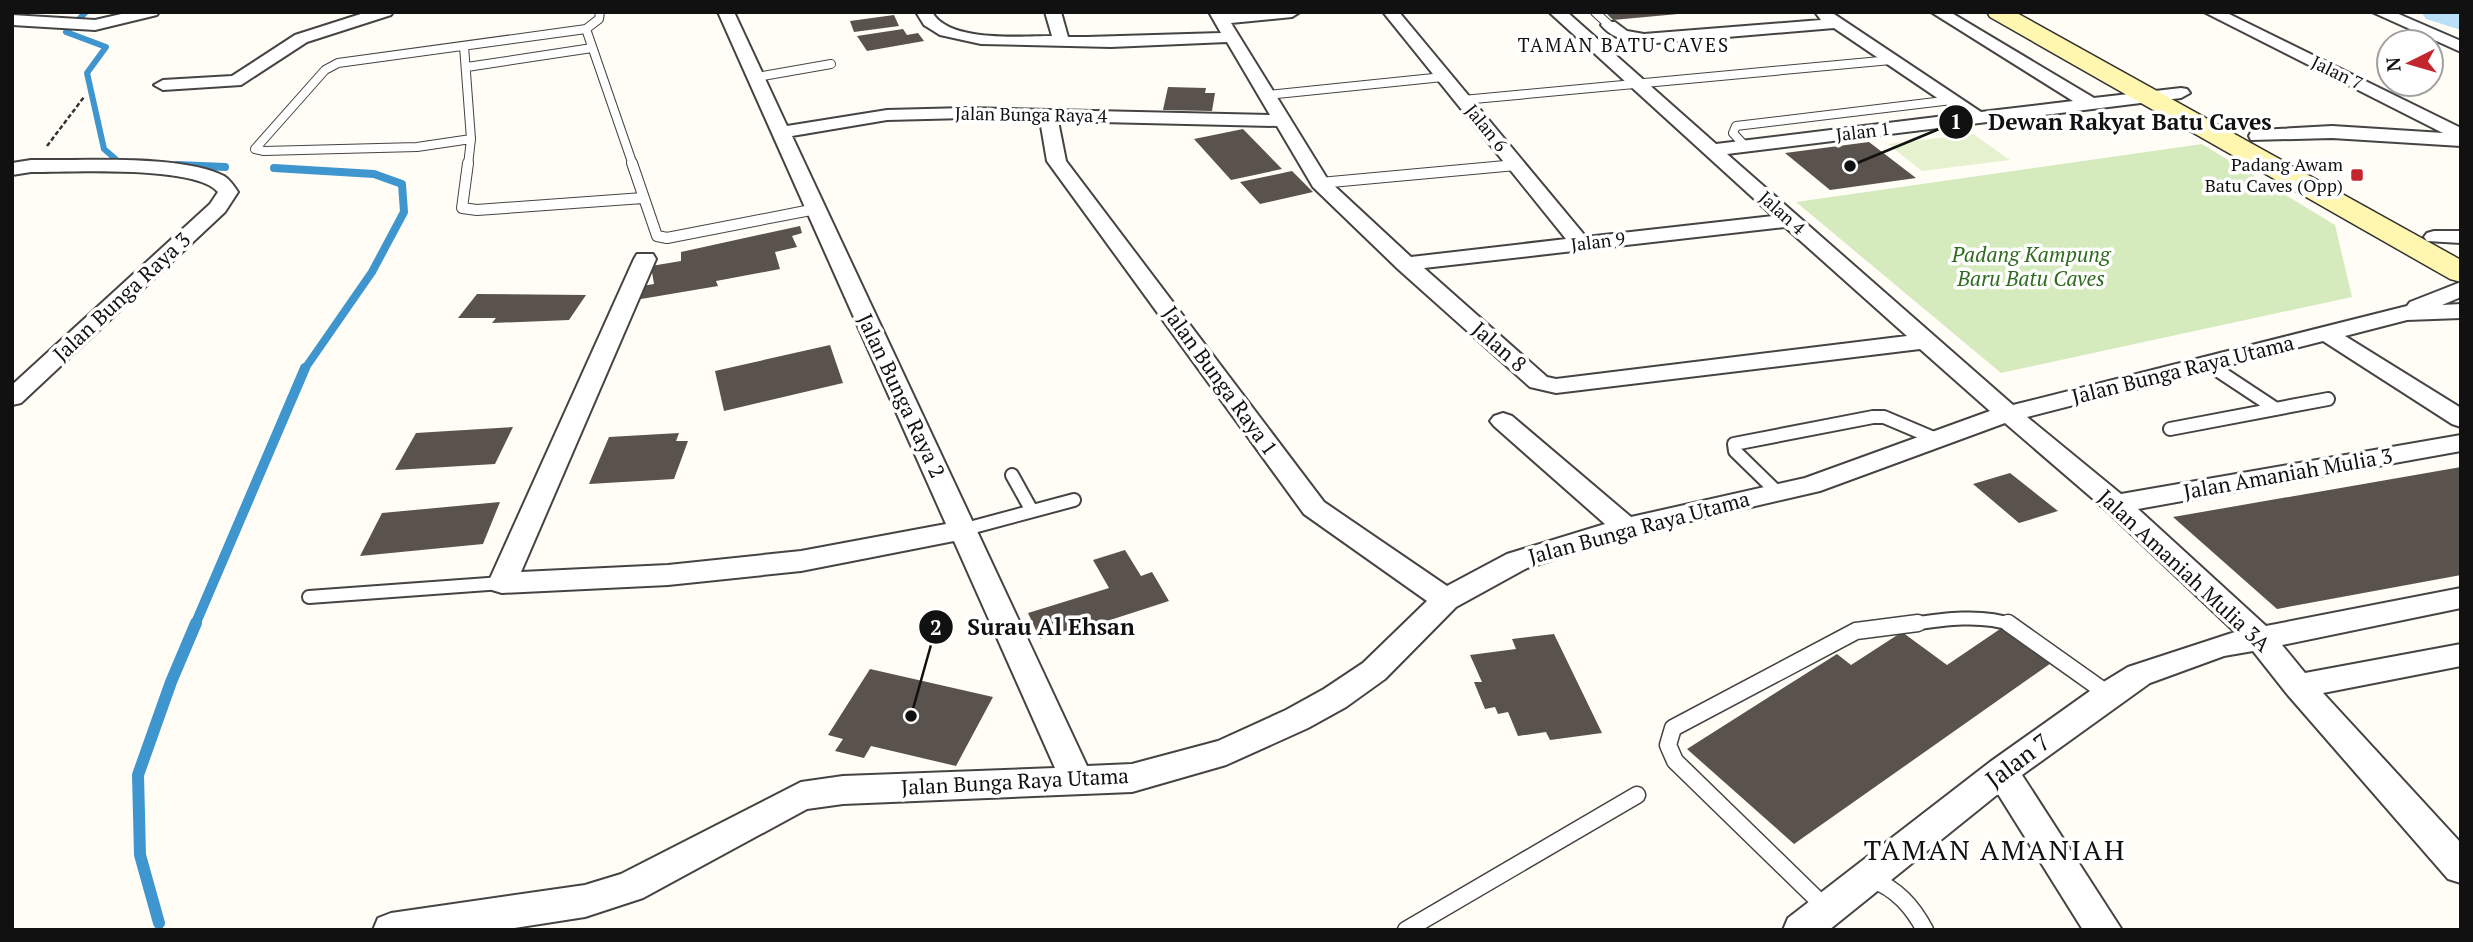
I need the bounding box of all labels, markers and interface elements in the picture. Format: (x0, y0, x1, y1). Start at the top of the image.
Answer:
north arrow (2375, 28, 2445, 98)
district label: TAMAN BATU CAVES (1518, 32, 1730, 57)
street label: Jalan 7 (2308, 49, 2367, 95)
text: N (2379, 56, 2406, 73)
street label: Jalan 6 (1460, 99, 1513, 156)
callout: Dewan Rakyat Batu Caves (1939, 100, 2285, 144)
street label: Jalan Bunga Raya 4 (955, 101, 1108, 127)
text: Dewan Rakyat Batu Caves (1988, 106, 2272, 137)
text: 1 (1950, 107, 1962, 135)
street label: Jalan 1 (1834, 116, 1891, 146)
place label: Padang Awam Batu Caves (Opp) (2205, 152, 2343, 197)
marker: Padang Awam Batu Caves (Opp) (2349, 167, 2365, 183)
street label: Jalan 4 (1754, 185, 1811, 240)
street label: Jalan Bunga Raya 3 (47, 225, 196, 367)
street label: Jalan 9 (1569, 226, 1626, 256)
park label: Padang Kampung Baru Batu Caves (1951, 240, 2112, 292)
street label: Jalan Bunga Raya 1 (1157, 300, 1284, 461)
street label: Jalan Bunga Raya 2 (852, 309, 952, 482)
street label: Jalan 8 (1467, 315, 1533, 378)
street label: Jalan Bunga Raya Utama (2069, 328, 2297, 410)
street label: Jalan Amaniah Mulia 3 (2181, 441, 2394, 505)
street label: Jalan Amaniah Mulia 3A (2093, 483, 2277, 658)
street label: Jalan Bunga Raya Utama (1525, 484, 1753, 570)
callout: Surau Al Ehsan (918, 605, 1149, 649)
text: Surau Al Ehsan (967, 611, 1135, 642)
text: 2 (930, 613, 942, 641)
street label: Jalan 7 (1979, 726, 2056, 795)
street label: Jalan Bunga Raya Utama (900, 761, 1130, 801)
district label: TAMAN AMANIAH (1864, 831, 2126, 868)

